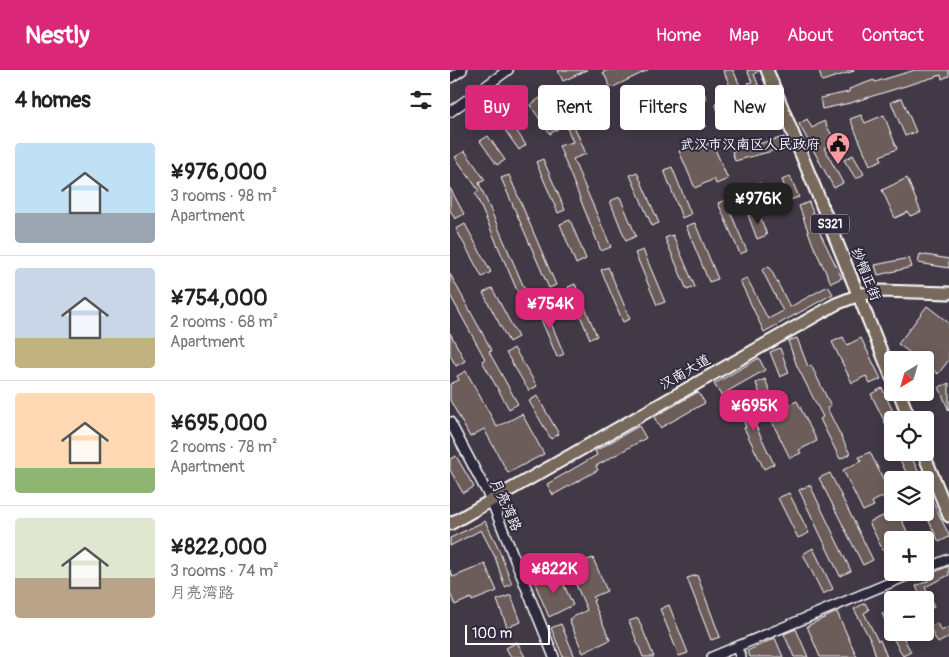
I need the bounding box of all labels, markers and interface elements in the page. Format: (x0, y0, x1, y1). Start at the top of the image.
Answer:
text: Nestly (25, 21, 89, 50)
text: Home (656, 24, 701, 47)
text: Map (729, 24, 759, 47)
text: About (787, 24, 833, 47)
text: Contact (861, 24, 924, 47)
chip: Buy (465, 85, 528, 130)
chip: Rent (538, 85, 610, 130)
chip: Filters (620, 85, 705, 130)
chip: New (715, 85, 784, 130)
icon: filters (407, 86, 435, 114)
text: 4 homes (15, 87, 91, 114)
public building icon: 武汉市汉南区人民政府 (825, 131, 851, 165)
place label: 武汉市汉南区人民政府 (680, 136, 820, 153)
text: ¥976,000 (170, 159, 267, 186)
icon: home (55, 163, 115, 223)
pin: ¥976K (723, 182, 793, 225)
text: 3 rooms · 98 m² (170, 186, 277, 206)
text: ¥976K (735, 189, 781, 209)
text: Apartment (170, 206, 245, 226)
road number: S321 (811, 214, 849, 234)
street label: 纱帽正街 (848, 245, 884, 303)
text: ¥754,000 (170, 285, 268, 312)
icon: home (55, 288, 115, 348)
pin: ¥754K (515, 288, 585, 330)
text: ¥754K (526, 294, 574, 314)
text: 2 rooms · 68 m² (170, 312, 278, 332)
text: Apartment (170, 332, 245, 352)
street label: 汉南大道 (657, 351, 713, 393)
north arrow (884, 351, 934, 401)
map controls (884, 351, 934, 641)
pin: ¥695K (719, 390, 789, 432)
text: ¥695K (731, 396, 777, 416)
text: ¥695,000 (170, 410, 267, 437)
button: locate (884, 411, 934, 461)
icon: home (55, 413, 115, 473)
text: 2 rooms · 78 m² (170, 437, 277, 457)
text: Apartment (170, 457, 245, 477)
button: layers (884, 471, 934, 521)
street label: 月亮湾路 (487, 476, 525, 534)
button: + (884, 531, 934, 581)
text: ¥822,000 (170, 534, 267, 561)
icon: home (55, 538, 115, 598)
pin: ¥822K (519, 552, 589, 595)
text: ¥822K (531, 559, 577, 579)
text: 3 rooms · 74 m² (170, 561, 279, 581)
text: 月亮湾路 (170, 583, 234, 603)
button: − (884, 591, 934, 641)
scale bar (465, 622, 550, 645)
text: 100 m (472, 625, 512, 642)

